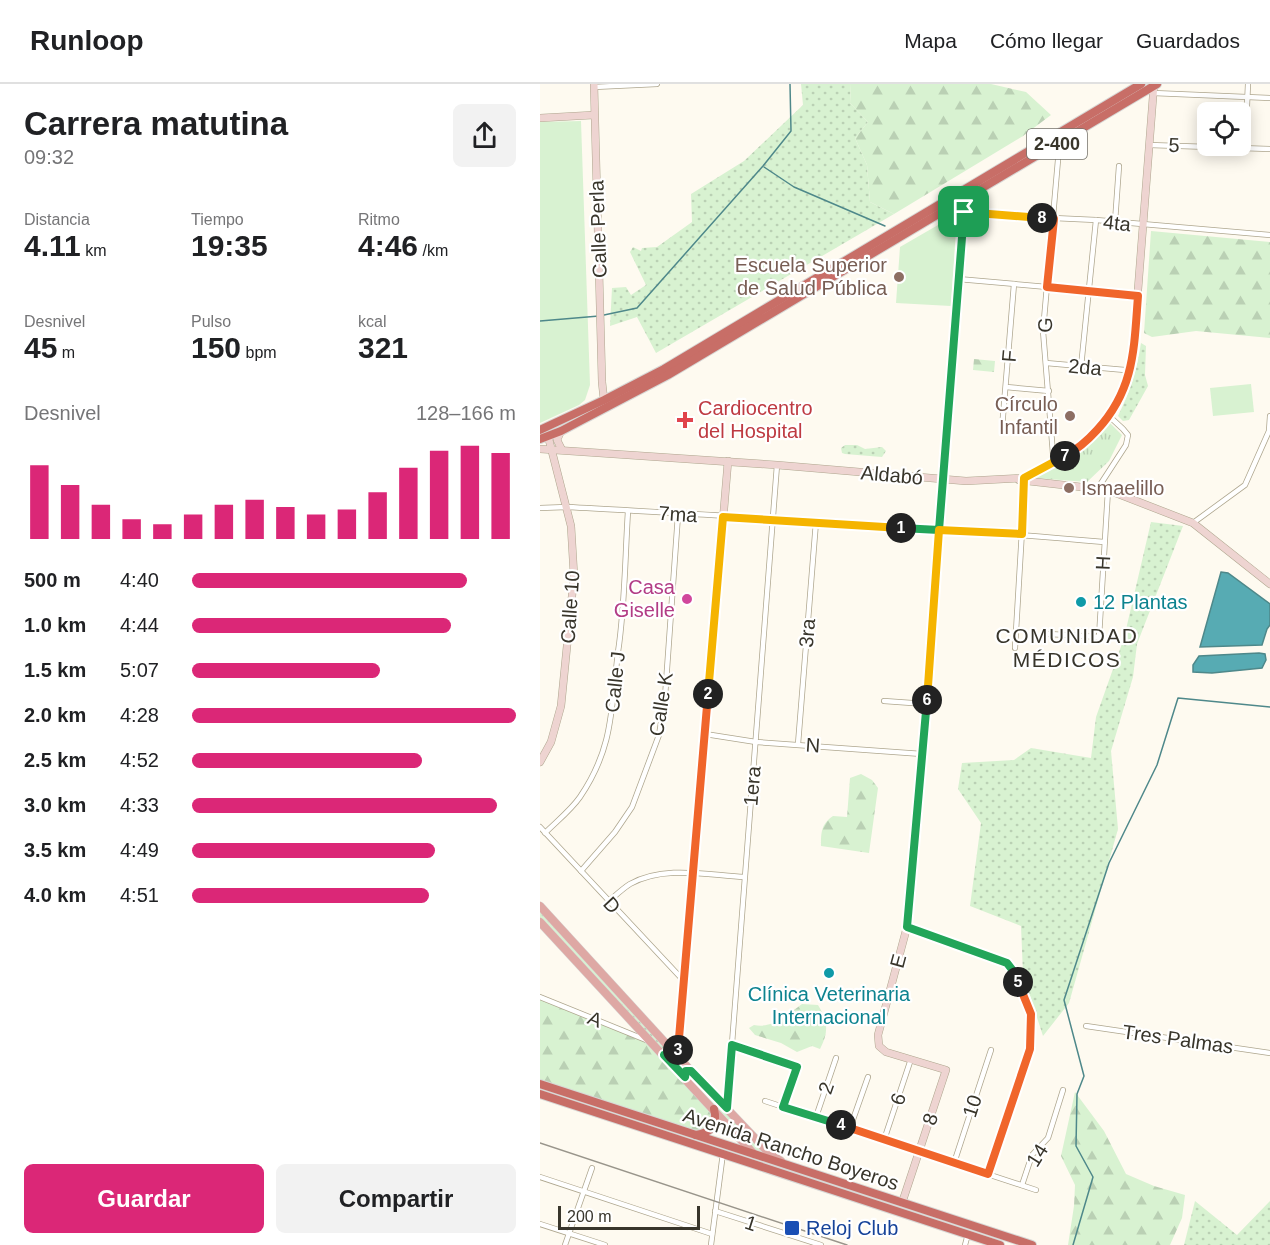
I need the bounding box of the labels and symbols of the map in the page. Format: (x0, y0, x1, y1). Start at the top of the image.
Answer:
road number: 2-400 (1027, 129, 1087, 159)
street label: 5 (1168, 134, 1180, 156)
street label: Calle Perla (585, 179, 611, 278)
pin (938, 186, 989, 237)
pin: 8 (1027, 203, 1057, 233)
street label: 4ta (1102, 211, 1133, 235)
place label: Escuela Superior de Salud Pública (735, 254, 888, 299)
marker: Escuela Superior de Salud Pública (892, 270, 906, 284)
street label: G (1034, 317, 1056, 333)
street label: F (998, 349, 1020, 363)
street label: 2da (1067, 355, 1103, 379)
place label: Círculo Infantil (995, 393, 1058, 438)
place label: Cardiocentro del Hospital (698, 397, 813, 442)
marker: Círculo Infantil (1063, 409, 1077, 423)
marker: Cardiocentro del Hospital (676, 411, 694, 429)
pin: 7 (1050, 441, 1080, 471)
street label: Aldabó (860, 461, 924, 489)
place label: Ismaelillo (1081, 477, 1164, 499)
marker: Ismaelillo (1062, 481, 1076, 495)
street label: 7ma (658, 502, 699, 526)
pin: 1 (886, 513, 916, 543)
street label: H (1092, 555, 1114, 571)
street label: Calle 10 (556, 570, 584, 644)
place label: Casa Giselle (614, 576, 676, 621)
place label: 12 Plantas (1093, 591, 1188, 613)
marker: Casa Giselle (680, 592, 694, 606)
marker: 12 Plantas (1074, 595, 1088, 609)
street label: 3ra (795, 617, 819, 648)
district label: COMUNIDAD MÉDICOS (996, 624, 1139, 671)
street label: Calle J (601, 650, 629, 714)
street label: Calle K (645, 670, 677, 738)
pin: 2 (693, 679, 723, 709)
pin: 6 (912, 685, 942, 715)
street label: N (805, 734, 821, 756)
street label: 1era (739, 764, 765, 807)
street label: D (599, 892, 625, 918)
street label: E (886, 952, 910, 970)
marker: Clínica Veterinaria Internacional (822, 966, 836, 980)
pin: 5 (1003, 967, 1033, 997)
place label: Clínica Veterinaria Internacional (748, 983, 911, 1028)
street label: A (585, 1006, 606, 1032)
street label: Tres Palmas (1121, 1020, 1235, 1058)
pin: 3 (663, 1035, 693, 1065)
street label: 2 (814, 1079, 838, 1097)
street label: 6 (886, 1090, 910, 1108)
street label: 10 (958, 1092, 986, 1120)
street label: Avenida Rancho Boyeros (680, 1104, 902, 1194)
pin: 4 (826, 1110, 856, 1140)
street label: 8 (918, 1110, 942, 1128)
street label: 14 (1022, 1140, 1052, 1170)
scale bar (558, 1203, 700, 1230)
street label: 1 (742, 1211, 760, 1235)
place label: Reloj Club (806, 1217, 898, 1239)
marker: Reloj Club (783, 1219, 801, 1237)

